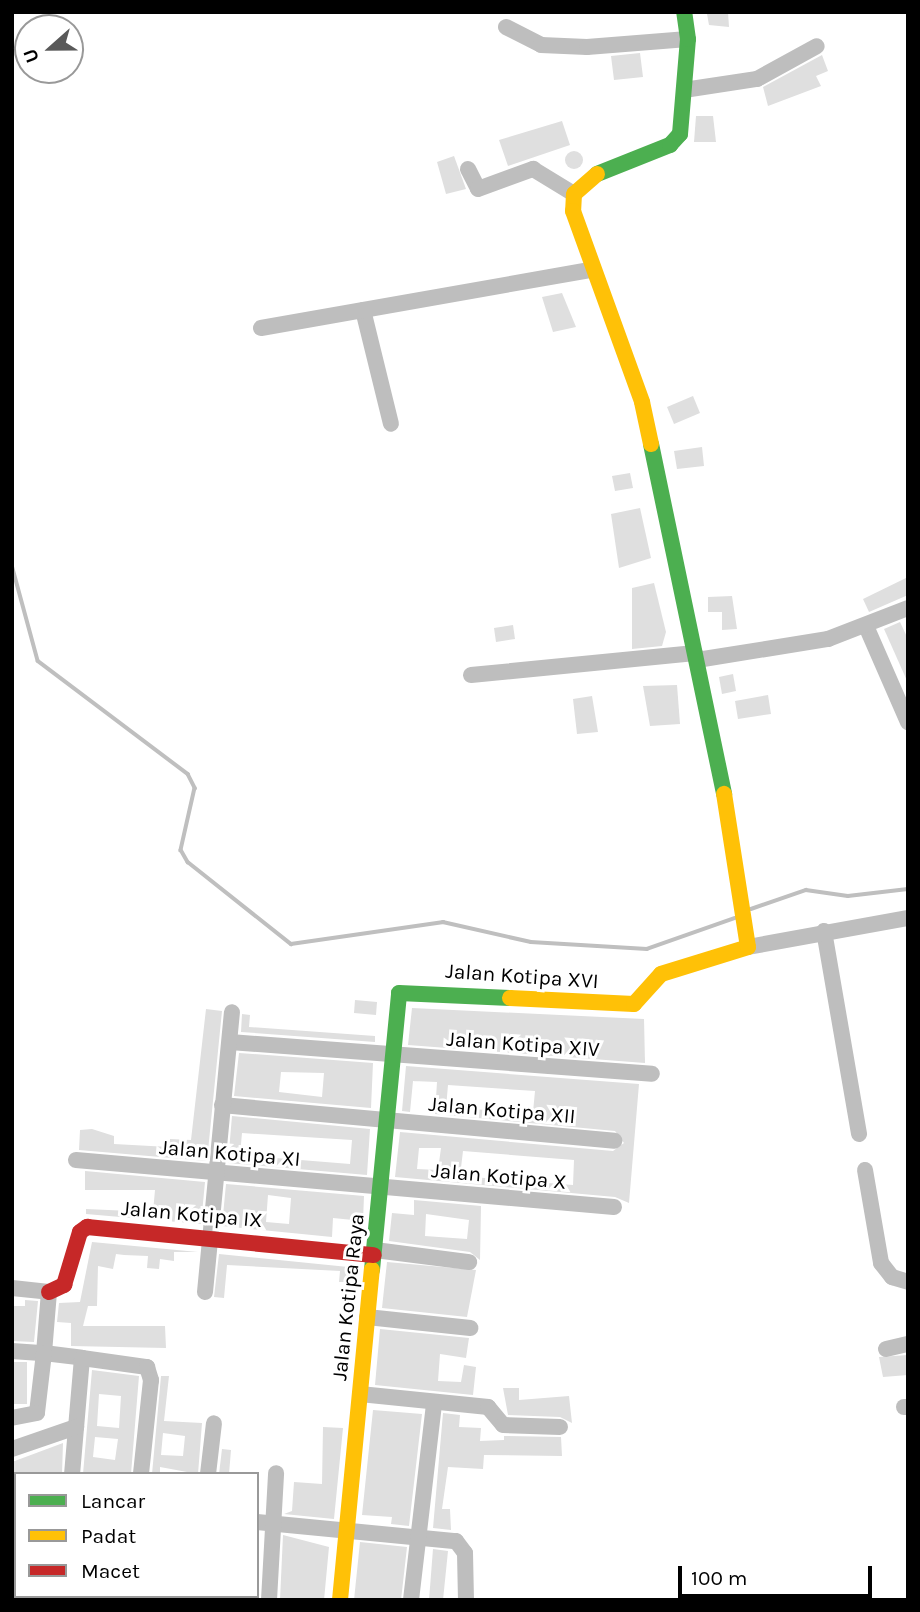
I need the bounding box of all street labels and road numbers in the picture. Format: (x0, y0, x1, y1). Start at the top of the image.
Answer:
street label: Jalan Kotipa XVI (445, 958, 599, 994)
street label: Jalan Kotipa XIV (446, 1026, 600, 1062)
street label: Jalan Kotipa XII (427, 1091, 577, 1129)
street label: Jalan Kotipa XI (158, 1134, 302, 1172)
street label: Jalan Kotipa X (430, 1158, 568, 1194)
street label: Jalan Kotipa IX (120, 1195, 264, 1233)
street label: Jalan Kotipa Raya (327, 1212, 369, 1382)

